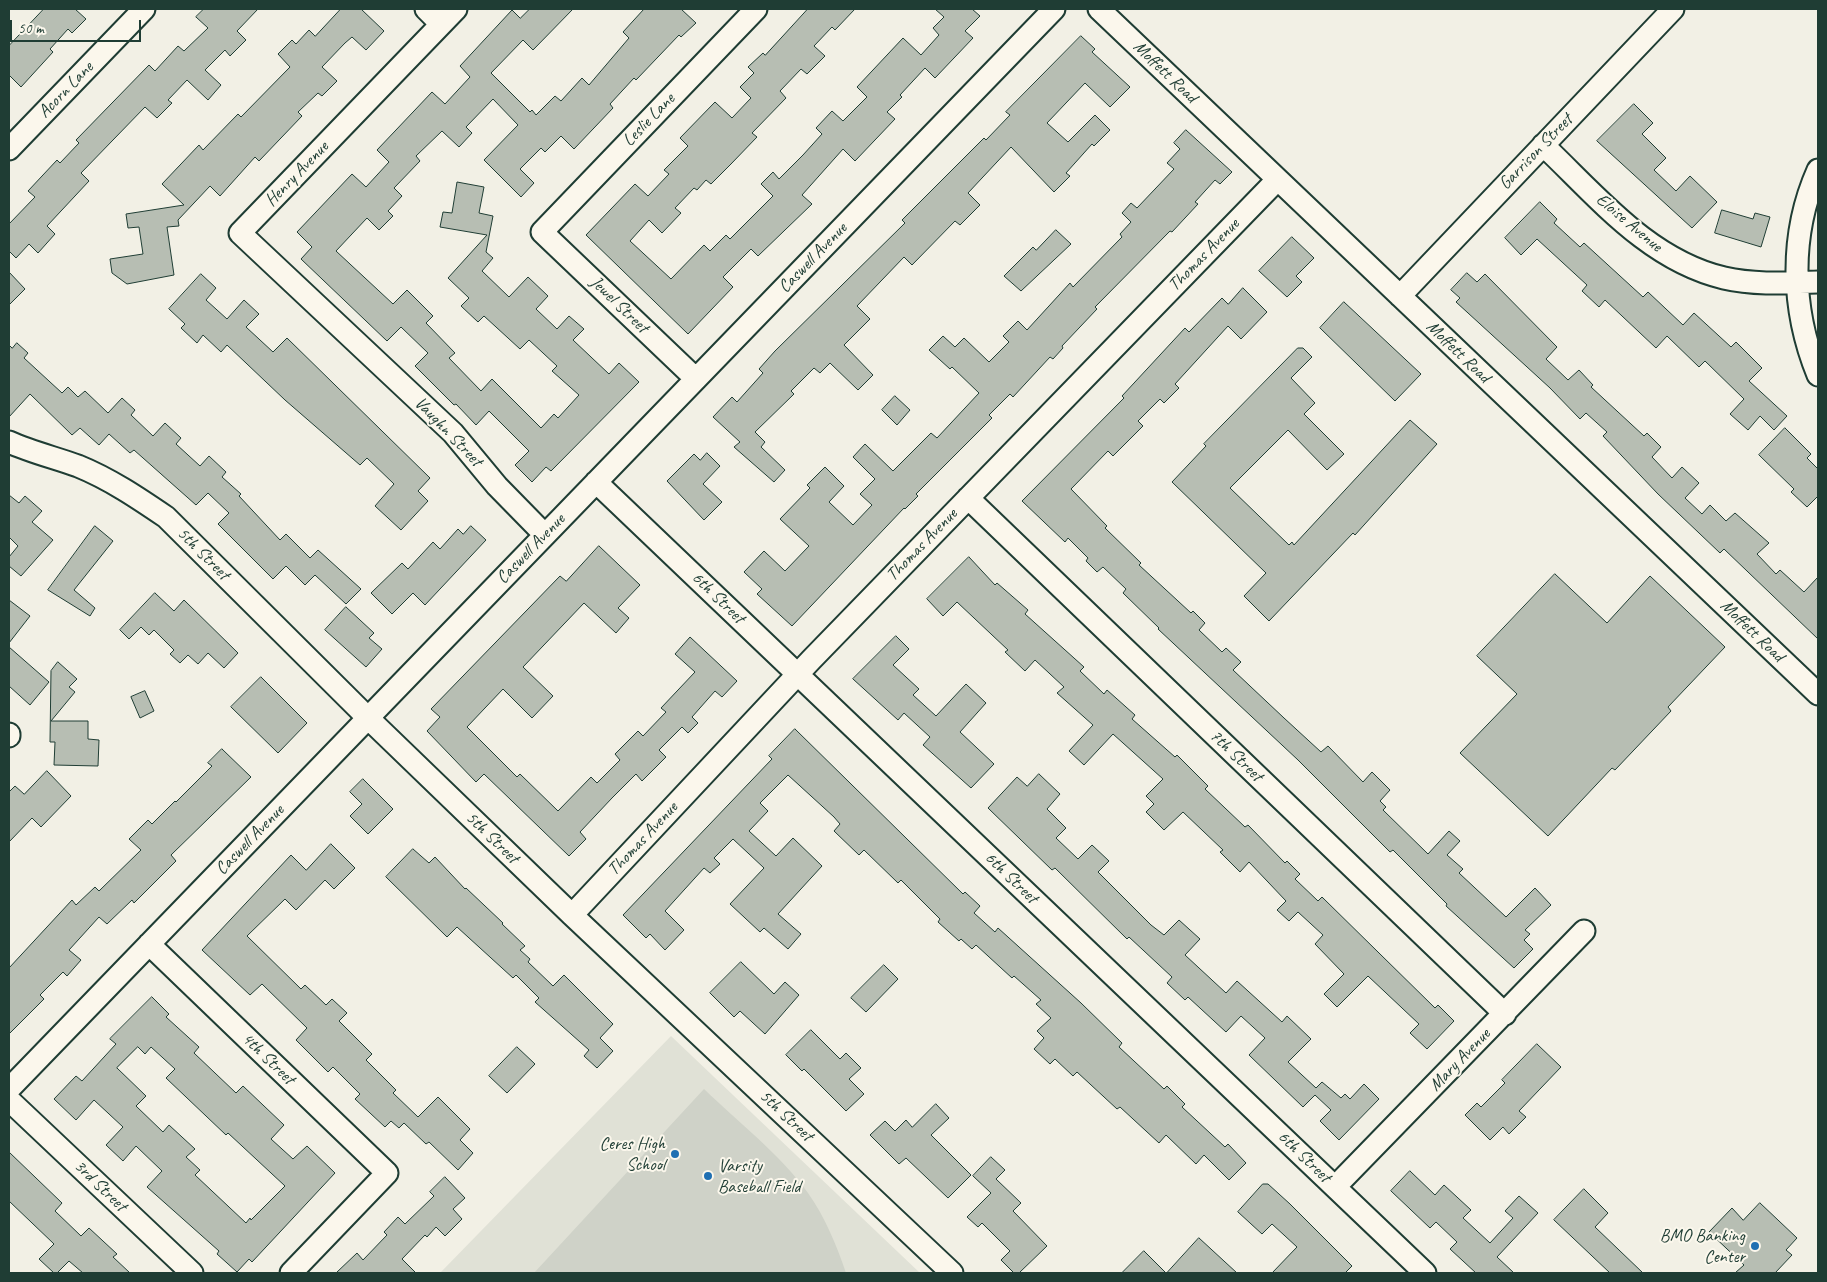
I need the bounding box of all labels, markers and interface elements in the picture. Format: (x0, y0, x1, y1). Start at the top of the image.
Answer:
scale bar (12, 10, 144, 42)
text: 50 m (18, 19, 44, 38)
street label: Moffett Road (1129, 36, 1201, 108)
street label: Acorn Lane (34, 57, 98, 123)
street label: Leslie Lane (618, 89, 680, 151)
street label: Garrison Street (1495, 110, 1577, 194)
street label: Henry Avenue (261, 137, 333, 211)
street label: Eloise Avenue (1591, 189, 1667, 257)
street label: Thomas Avenue (1164, 214, 1244, 296)
street label: Caswell Avenue (774, 218, 852, 298)
street label: Jewel Street (585, 272, 653, 338)
street label: Moffett Road (1422, 316, 1494, 388)
street label: Vaughn Street (409, 393, 487, 471)
street label: Thomas Avenue (882, 504, 962, 586)
street label: Caswell Avenue (492, 509, 570, 589)
street label: 5th Street (172, 523, 234, 585)
street label: 6th Street (687, 567, 749, 629)
street label: Moffett Road (1716, 595, 1788, 667)
street label: 7th Street (1205, 725, 1267, 787)
street label: Thomas Avenue (603, 797, 683, 881)
street label: Caswell Avenue (211, 800, 289, 880)
street label: 5th Street (461, 807, 523, 869)
street label: 6th Street (980, 847, 1042, 909)
street label: Mary Avenue (1425, 1024, 1495, 1096)
street label: 4th Street (237, 1028, 299, 1090)
street label: 5th Street (755, 1086, 817, 1146)
street label: 6th Street (1273, 1126, 1335, 1188)
place label: Ceres High School (600, 1133, 665, 1176)
marker: Ceres High School (669, 1148, 681, 1160)
place label: Varsity Baseball Field (718, 1155, 801, 1198)
street label: 3rd Street (69, 1156, 131, 1216)
marker: Varsity Baseball Field (702, 1170, 714, 1182)
place label: BMO Banking Center (1660, 1225, 1745, 1268)
marker: BMO Banking Center (1749, 1240, 1761, 1252)

